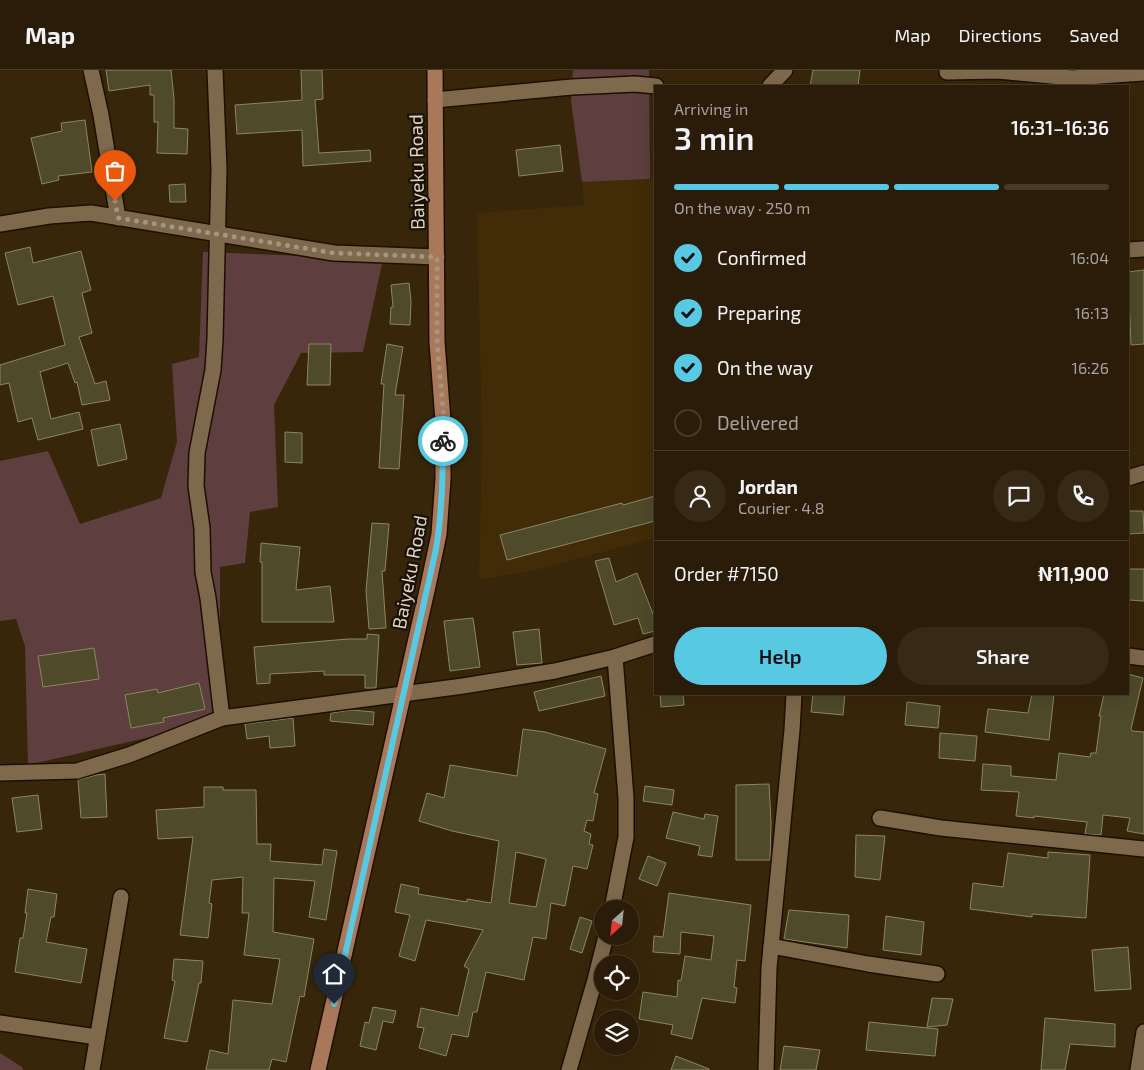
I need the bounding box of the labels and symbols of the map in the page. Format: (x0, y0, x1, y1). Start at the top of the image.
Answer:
street label: Baiyeku Road (403, 114, 429, 230)
pin (94, 150, 136, 201)
courier (418, 416, 468, 466)
street label: Baiyeku Road (387, 513, 431, 631)
north arrow (594, 900, 639, 945)
pin (313, 953, 355, 1004)

